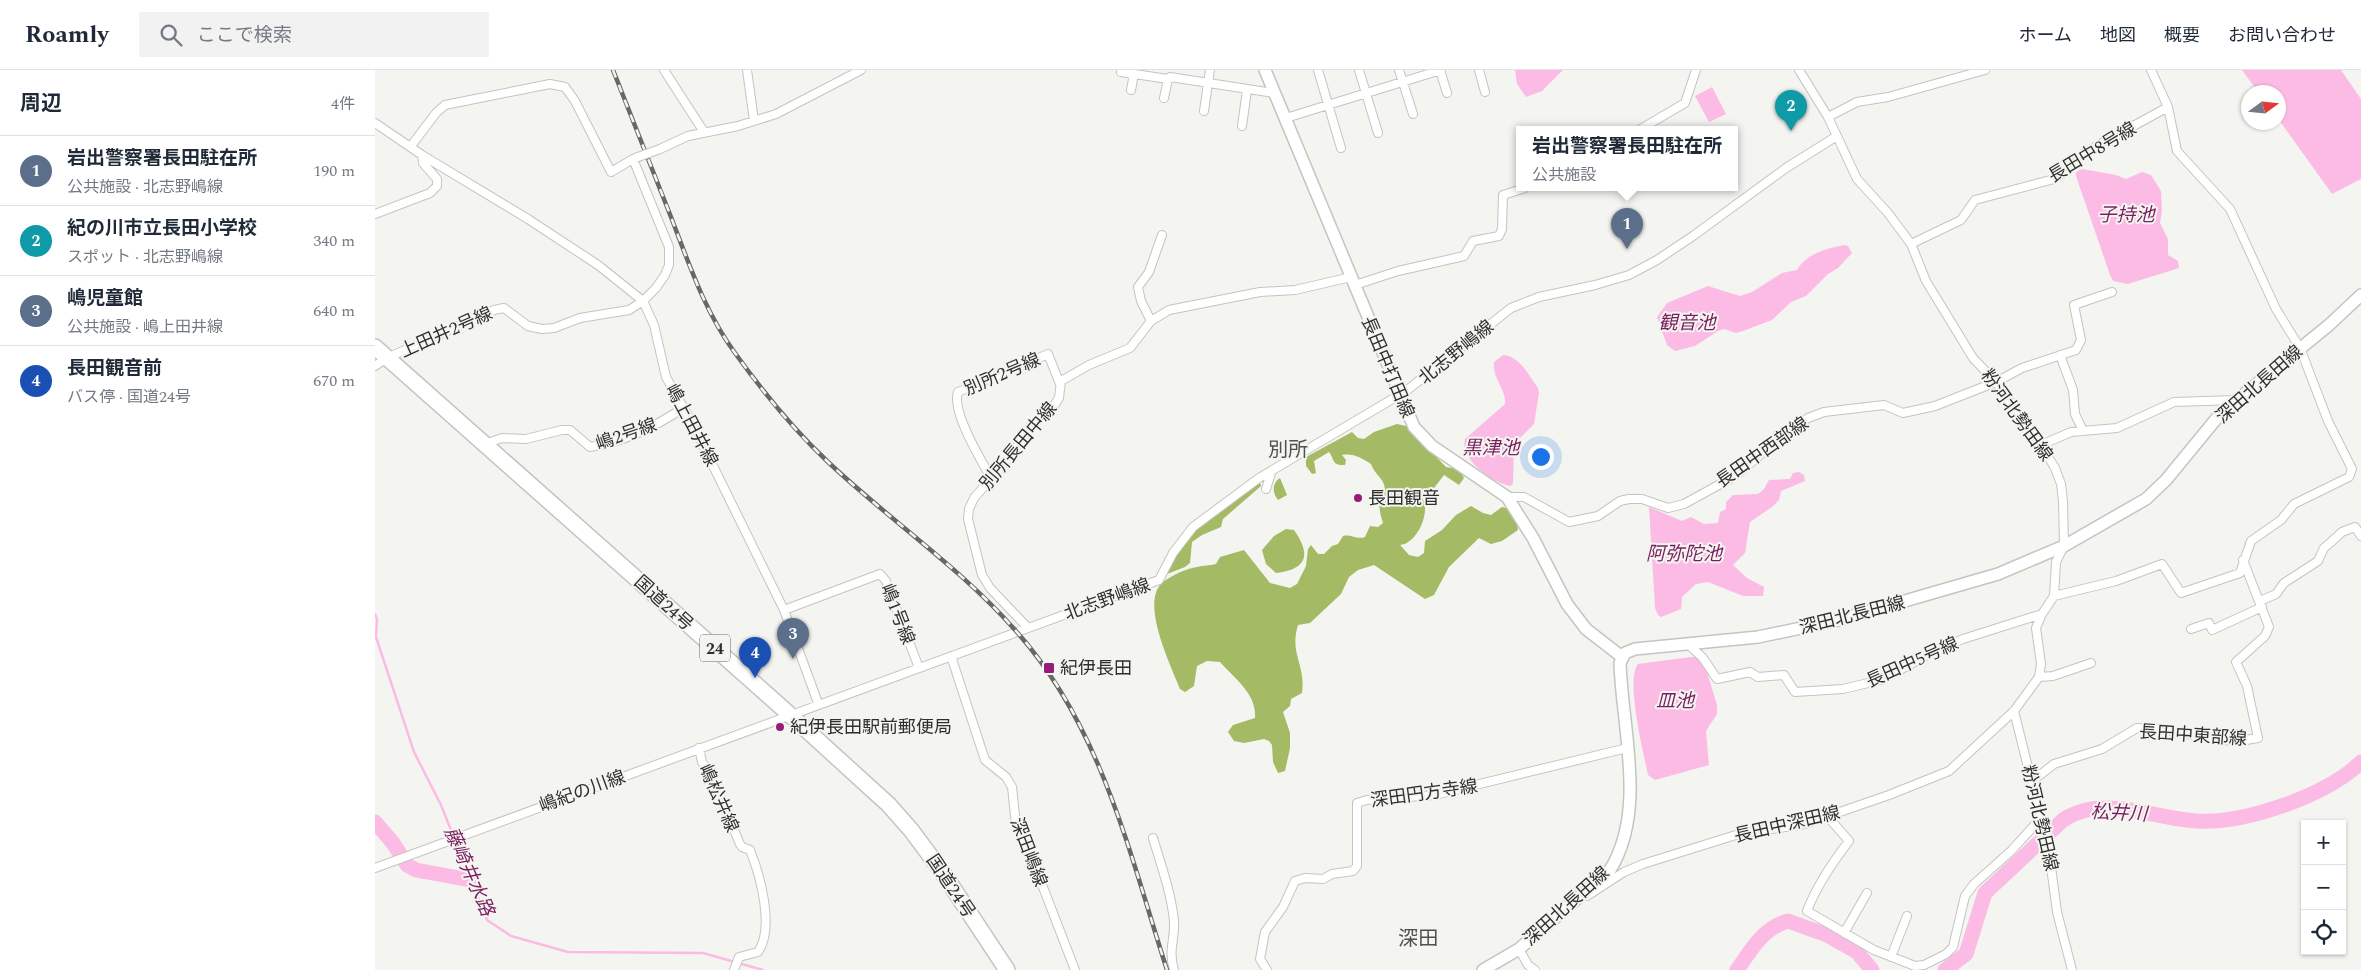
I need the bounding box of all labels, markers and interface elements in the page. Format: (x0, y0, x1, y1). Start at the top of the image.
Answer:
search box (139, 12, 489, 57)
text: Roamly (25, 17, 109, 53)
icon: search (157, 21, 185, 49)
text: ここで検索 (197, 21, 292, 50)
text: ホーム (2019, 22, 2072, 49)
text: 地図 (2100, 22, 2136, 49)
text: 概要 (2164, 22, 2200, 49)
text: お問い合わせ (2228, 22, 2336, 49)
north arrow (2241, 85, 2286, 130)
text: 周辺 (20, 88, 62, 120)
pin: 2 (1775, 90, 1807, 131)
text: 4件 (331, 92, 355, 116)
street label: 長田中8号線 (2043, 115, 2142, 189)
popup (1516, 126, 1738, 191)
text: 岩出警察署長田駐在所 (1532, 132, 1722, 161)
text: 岩出警察署長田駐在所 (67, 144, 257, 173)
text: 1 (32, 159, 40, 183)
text: 190 m (313, 159, 355, 183)
text: 公共施設 (1532, 163, 1596, 187)
text: 公共施設 · 北志野嶋線 (67, 175, 223, 199)
water label: 子持池 (2097, 201, 2156, 230)
pin: 1 (1611, 208, 1643, 249)
text: 紀の川市立長田小学校 (67, 214, 257, 243)
text: 2 (32, 229, 40, 253)
text: 340 m (313, 229, 355, 253)
text: スポット · 北志野嶋線 (67, 245, 223, 269)
text: 嶋児童館 (67, 284, 143, 313)
text: 3 (32, 299, 40, 323)
text: 640 m (313, 299, 355, 323)
street label: 上田井2号線 (395, 300, 497, 365)
water label: 観音池 (1658, 309, 1717, 338)
street label: 長田中打田線 (1354, 312, 1421, 422)
street label: 北志野嶋線 (1413, 314, 1500, 391)
text: 公共施設 · 嶋上田井線 (67, 315, 223, 339)
street label: 深田北長田線 (2210, 339, 2309, 430)
street label: 別所2号線 (960, 346, 1045, 403)
text: 長田観音前 (67, 354, 162, 383)
street label: 粉河北勢田線 (1974, 364, 2059, 467)
text: 4 (32, 369, 40, 393)
text: 670 m (313, 369, 355, 393)
street label: 嶋上田井線 (659, 379, 725, 471)
text: バス停 · 国道24号 (67, 385, 191, 409)
street label: 別所長田中線 (973, 396, 1063, 496)
street label: 長田中西部線 (1710, 410, 1814, 494)
street label: 嶋2号線 (592, 411, 660, 457)
water label: 黒津池 (1462, 434, 1521, 463)
district label: 別所 (1268, 435, 1308, 465)
your location (1528, 444, 1554, 470)
place label: 長田観音 (1368, 485, 1440, 512)
marker: 長田観音 (1352, 492, 1364, 504)
water label: 阿弥陀池 (1646, 540, 1724, 569)
street label: 国道24号 (628, 569, 699, 637)
street label: 北志野嶋線 (1060, 571, 1154, 628)
street label: 嶋1号線 (874, 580, 921, 648)
street label: 深田北長田線 (1796, 589, 1908, 642)
pin: 3 (777, 618, 809, 659)
street label: 長田中5号線 (1861, 630, 1963, 695)
road number: 24 (700, 634, 730, 662)
pin: 4 (739, 637, 771, 678)
place label: 紀伊長田 (1060, 655, 1132, 682)
marker: 紀伊長田 (1042, 661, 1056, 675)
water label: 皿池 (1656, 687, 1696, 716)
place label: 紀伊長田駅前郵便局 (790, 714, 952, 741)
street label: 長田中東部線 (2138, 718, 2248, 753)
marker: 紀伊長田駅前郵便局 (774, 721, 786, 733)
street label: 嶋松井線 (692, 760, 746, 837)
street label: 粉河北勢田線 (2014, 762, 2065, 874)
street label: 嶋紀の川線 (535, 763, 629, 820)
street label: 深田円方寺線 (1369, 773, 1479, 814)
water label: 松井川 (2090, 798, 2150, 830)
street label: 長田中深田線 (1731, 799, 1843, 850)
street label: 深田嶋線 (1003, 814, 1054, 891)
map controls (2301, 820, 2346, 955)
button: + (2301, 820, 2346, 865)
water label: 藤崎井水路 (436, 822, 502, 923)
street label: 国道24号 (919, 849, 982, 924)
street label: 深田北長田線 (1517, 860, 1615, 953)
button: − (2301, 865, 2346, 910)
button: locate (2301, 910, 2346, 955)
district label: 深田 (1398, 924, 1438, 954)

